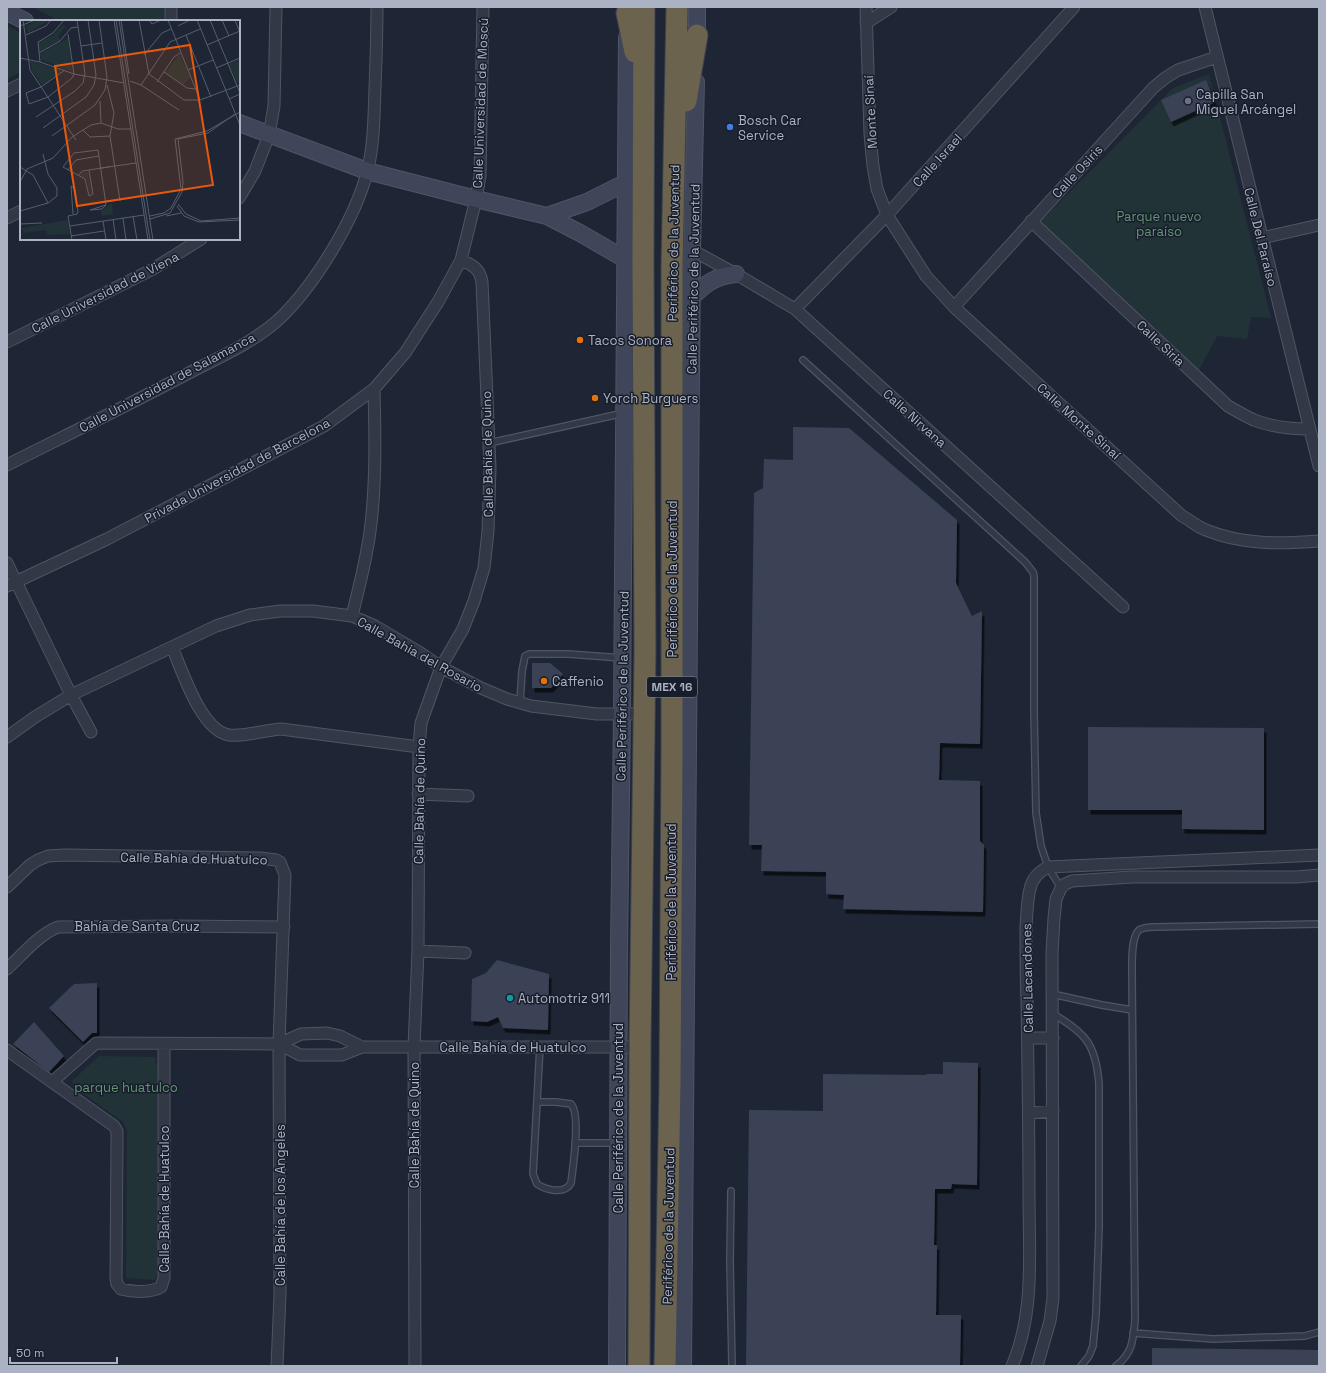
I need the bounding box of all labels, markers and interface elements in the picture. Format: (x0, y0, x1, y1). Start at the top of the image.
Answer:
street label: Calle Universidad de Moscú (469, 17, 492, 189)
inset map (20, 20, 240, 240)
street label: Monte Sinaí (860, 74, 881, 149)
place label: Capilla San Miguel Arcángel (1196, 86, 1296, 118)
marker: Capilla San Miguel Arcángel (1183, 96, 1193, 106)
place label: Bosch Car Service (738, 112, 801, 144)
marker: Bosch Car Service (725, 122, 735, 132)
street label: Calle Israel (909, 130, 966, 191)
street label: Calle Osiris (1048, 141, 1106, 202)
street label: Periférico de la Juventud (664, 164, 683, 322)
street label: Calle Periférico de la Juventud (683, 184, 704, 374)
street label: Calle Del Paraíso (1240, 186, 1281, 288)
park label: Parque nuevo paraíso (1116, 208, 1202, 240)
street label: Calle Universidad de Viena (29, 248, 182, 337)
street label: Calle Siria (1133, 317, 1189, 370)
street label: Calle Universidad de Salamanca (76, 328, 259, 436)
place label: Tacos Sonora (588, 332, 672, 349)
marker: Tacos Sonora (575, 335, 585, 345)
street label: Calle Monte Sinaí (1033, 379, 1125, 464)
street label: Calle Nirvana (879, 385, 950, 452)
place label: Yorch Burguers (603, 390, 699, 407)
street label: Calle Bahía de Quino (478, 391, 497, 517)
marker: Yorch Burguers (590, 393, 600, 403)
street label: Privada Universidad de Barcelona (141, 414, 333, 527)
street label: Periférico de la Juventud (664, 500, 681, 658)
street label: Calle Periférico de la Juventud (612, 591, 633, 781)
street label: Calle Bahia del Rosario (354, 613, 485, 696)
place label: Caffenio (552, 673, 604, 690)
marker: Caffenio (539, 676, 549, 686)
road number: MEX 16 (647, 677, 697, 697)
street label: Calle Bahía de Quino (410, 738, 429, 864)
street label: Periférico de la Juventud (663, 823, 680, 981)
street label: Calle Bahía de Huatulco (120, 849, 268, 868)
street label: Bahía de Santa Cruz (74, 918, 200, 935)
street label: Calle Lacandones (1018, 923, 1037, 1033)
place label: Automotriz 911 (518, 990, 610, 1007)
marker: Automotriz 911 (505, 993, 515, 1003)
street label: Calle Periférico de la Juventud (610, 1023, 627, 1213)
street label: Calle Bahía de Huatulco (439, 1039, 587, 1056)
street label: Calle Bahía de Quino (406, 1062, 423, 1188)
park label: parque huatulco (74, 1079, 178, 1096)
street label: Calle Bahía de los Angeles (272, 1124, 289, 1286)
street label: Calle Bahía de Huatulco (156, 1125, 173, 1273)
street label: Periférico de la Juventud (659, 1147, 678, 1305)
scale bar (10, 1339, 117, 1365)
text: 50 m (16, 1345, 44, 1361)

